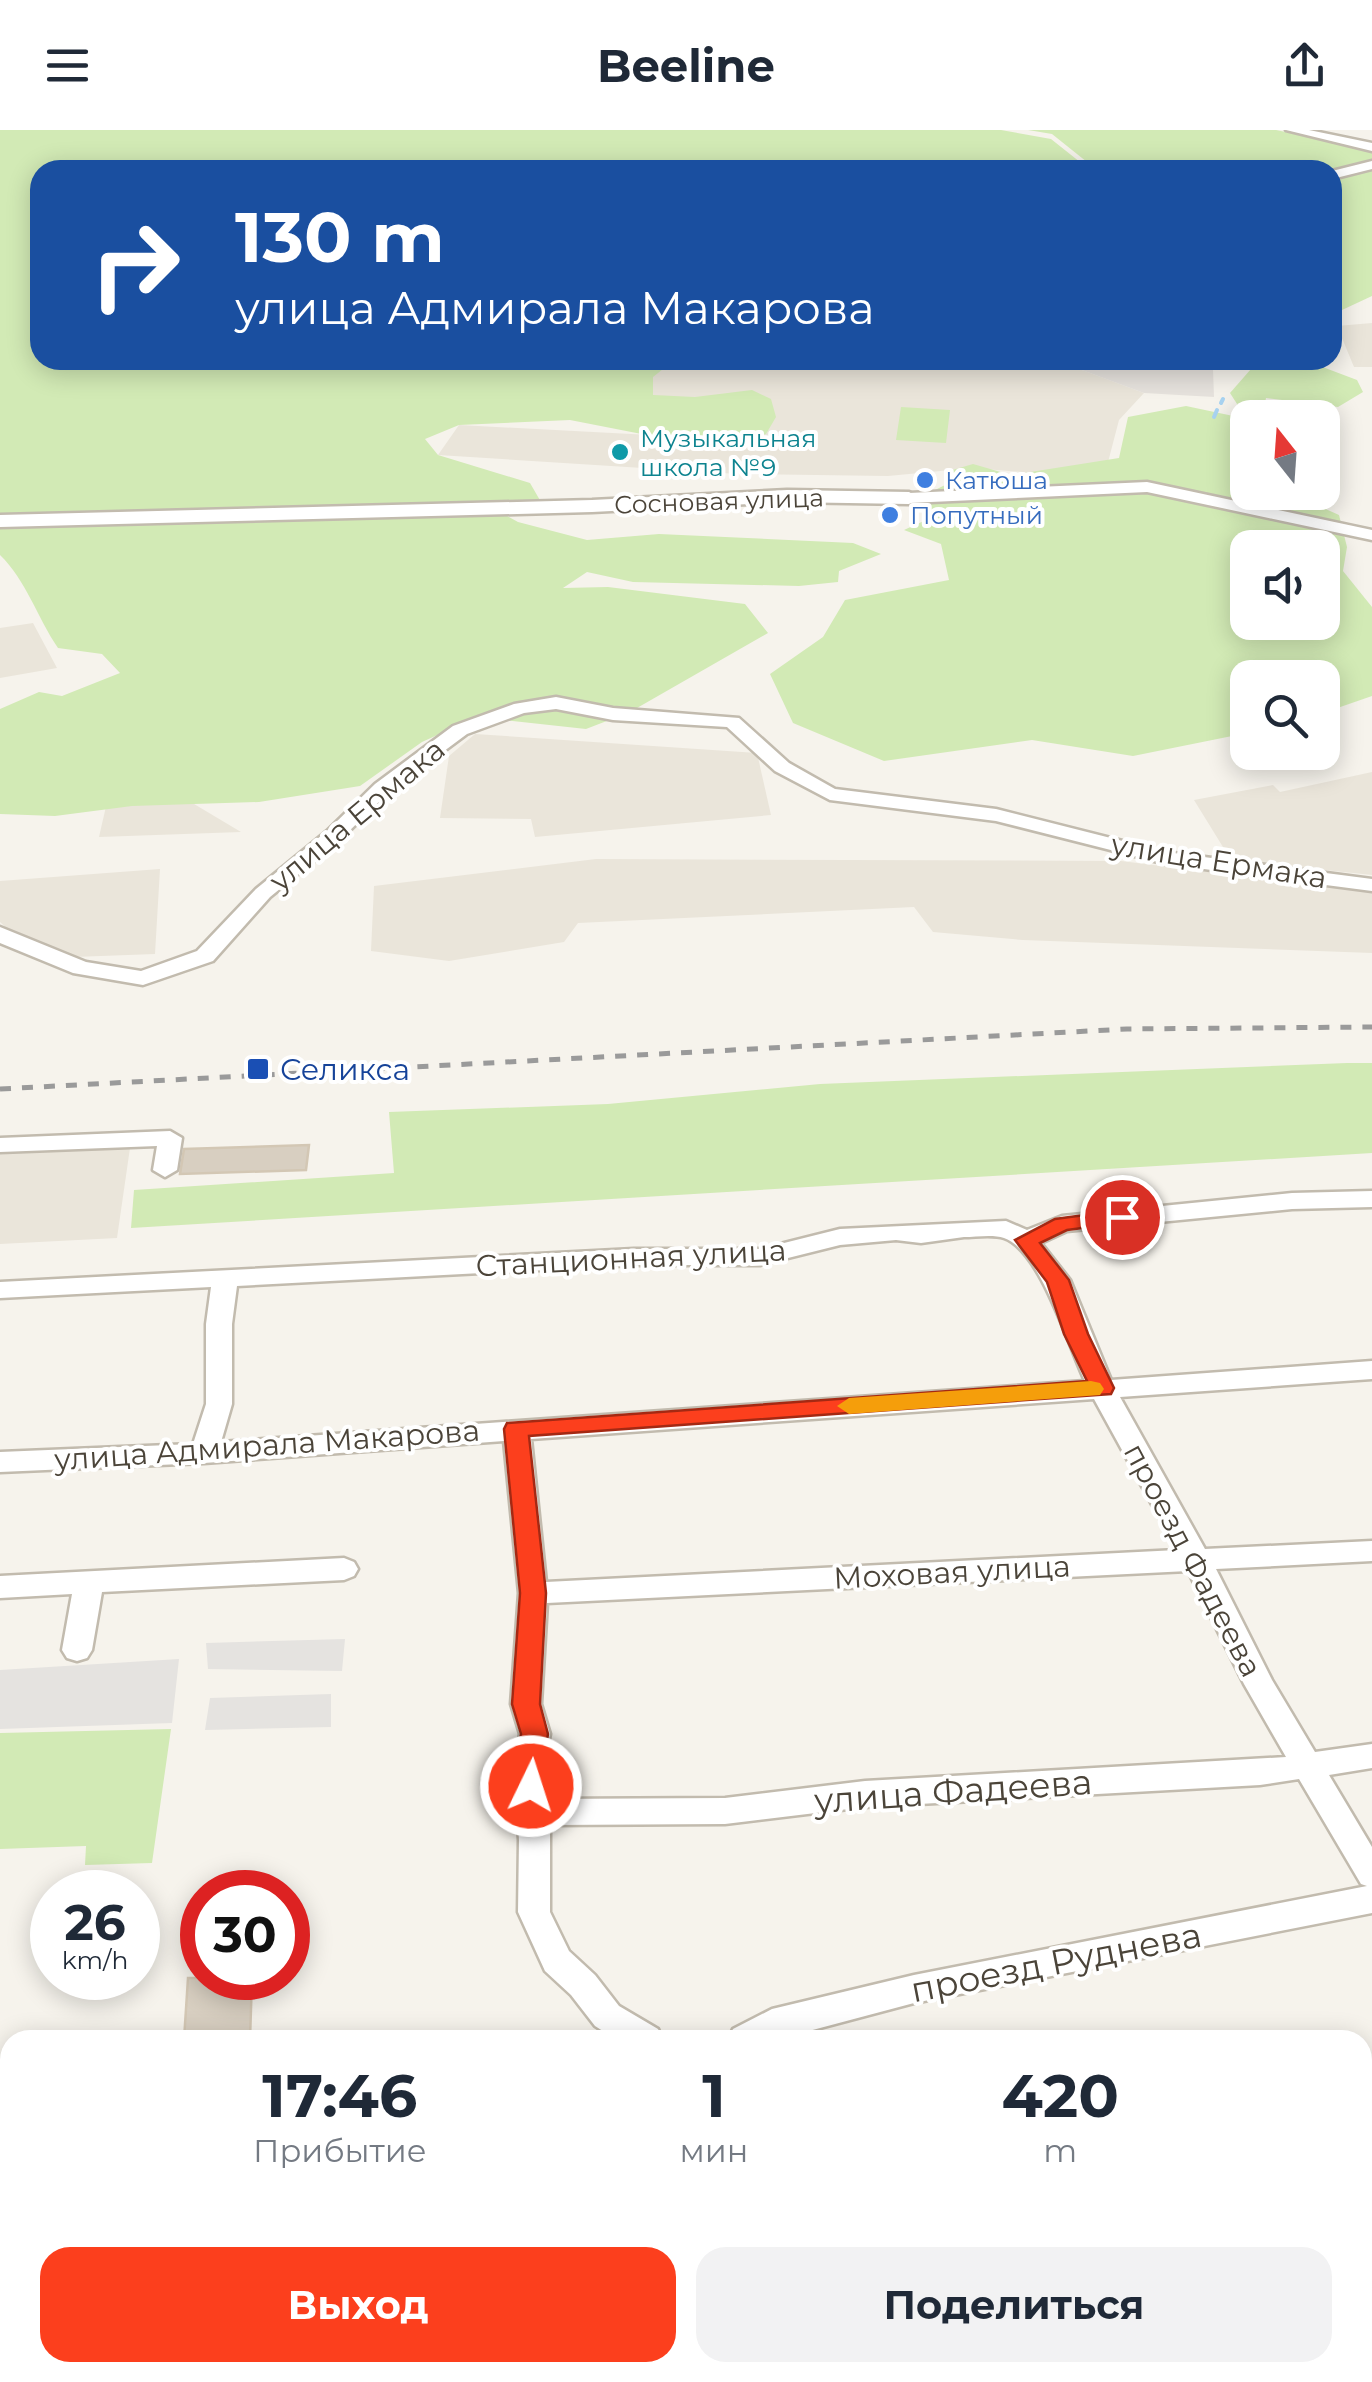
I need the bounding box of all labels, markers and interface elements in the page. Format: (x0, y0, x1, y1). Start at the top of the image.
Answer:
icon: menu (40, 38, 95, 93)
text: Beeline (597, 38, 775, 93)
icon: share (1277, 38, 1332, 93)
text: 130 m (235, 194, 445, 280)
icon: right (70, 200, 200, 330)
text: улица Адмирала Макарова (235, 280, 875, 335)
north arrow (1230, 400, 1340, 510)
map controls (1230, 400, 1340, 770)
place label: Музыкальная школа №9 (640, 423, 816, 482)
marker: Музыкальная школа №9 (609, 441, 631, 463)
place label: Катюша (945, 465, 1048, 495)
marker: Катюша (914, 469, 936, 491)
street label: Сосновая улица (614, 482, 824, 520)
place label: Попутный (910, 500, 1043, 530)
marker: Попутный (879, 504, 901, 526)
button: sound (1230, 530, 1340, 640)
button: search (1230, 660, 1340, 770)
street label: улица Ермака (261, 731, 452, 900)
street label: улица Ермака (1108, 826, 1329, 896)
place label: Селикса (280, 1051, 410, 1088)
marker: Селикса (245, 1056, 271, 1082)
pin (1080, 1175, 1165, 1260)
icon: arrive (1095, 1190, 1150, 1245)
street label: Станционная улица (475, 1231, 787, 1285)
street label: улица Адмирала Макарова (52, 1412, 481, 1478)
street label: проезд Фадеева (1116, 1437, 1270, 1683)
street label: Моховая улица (833, 1547, 1071, 1597)
position arrow (479, 1734, 583, 1838)
street label: улица Фадеева (812, 1760, 1093, 1822)
speed limit sign: 30 (180, 1870, 310, 2000)
text: 26 (64, 1892, 126, 1953)
street label: проезд Руднева (907, 1913, 1205, 2011)
text: km/h (62, 1945, 128, 1975)
text: 17:46 (262, 2059, 417, 2132)
text: 1 (702, 2059, 726, 2132)
text: 420 (1001, 2059, 1119, 2132)
text: Прибытие (253, 2131, 427, 2170)
text: мин (680, 2131, 748, 2170)
text: m (1043, 2131, 1077, 2170)
button: Выход (40, 2247, 676, 2362)
button: Поделиться (696, 2247, 1332, 2362)

